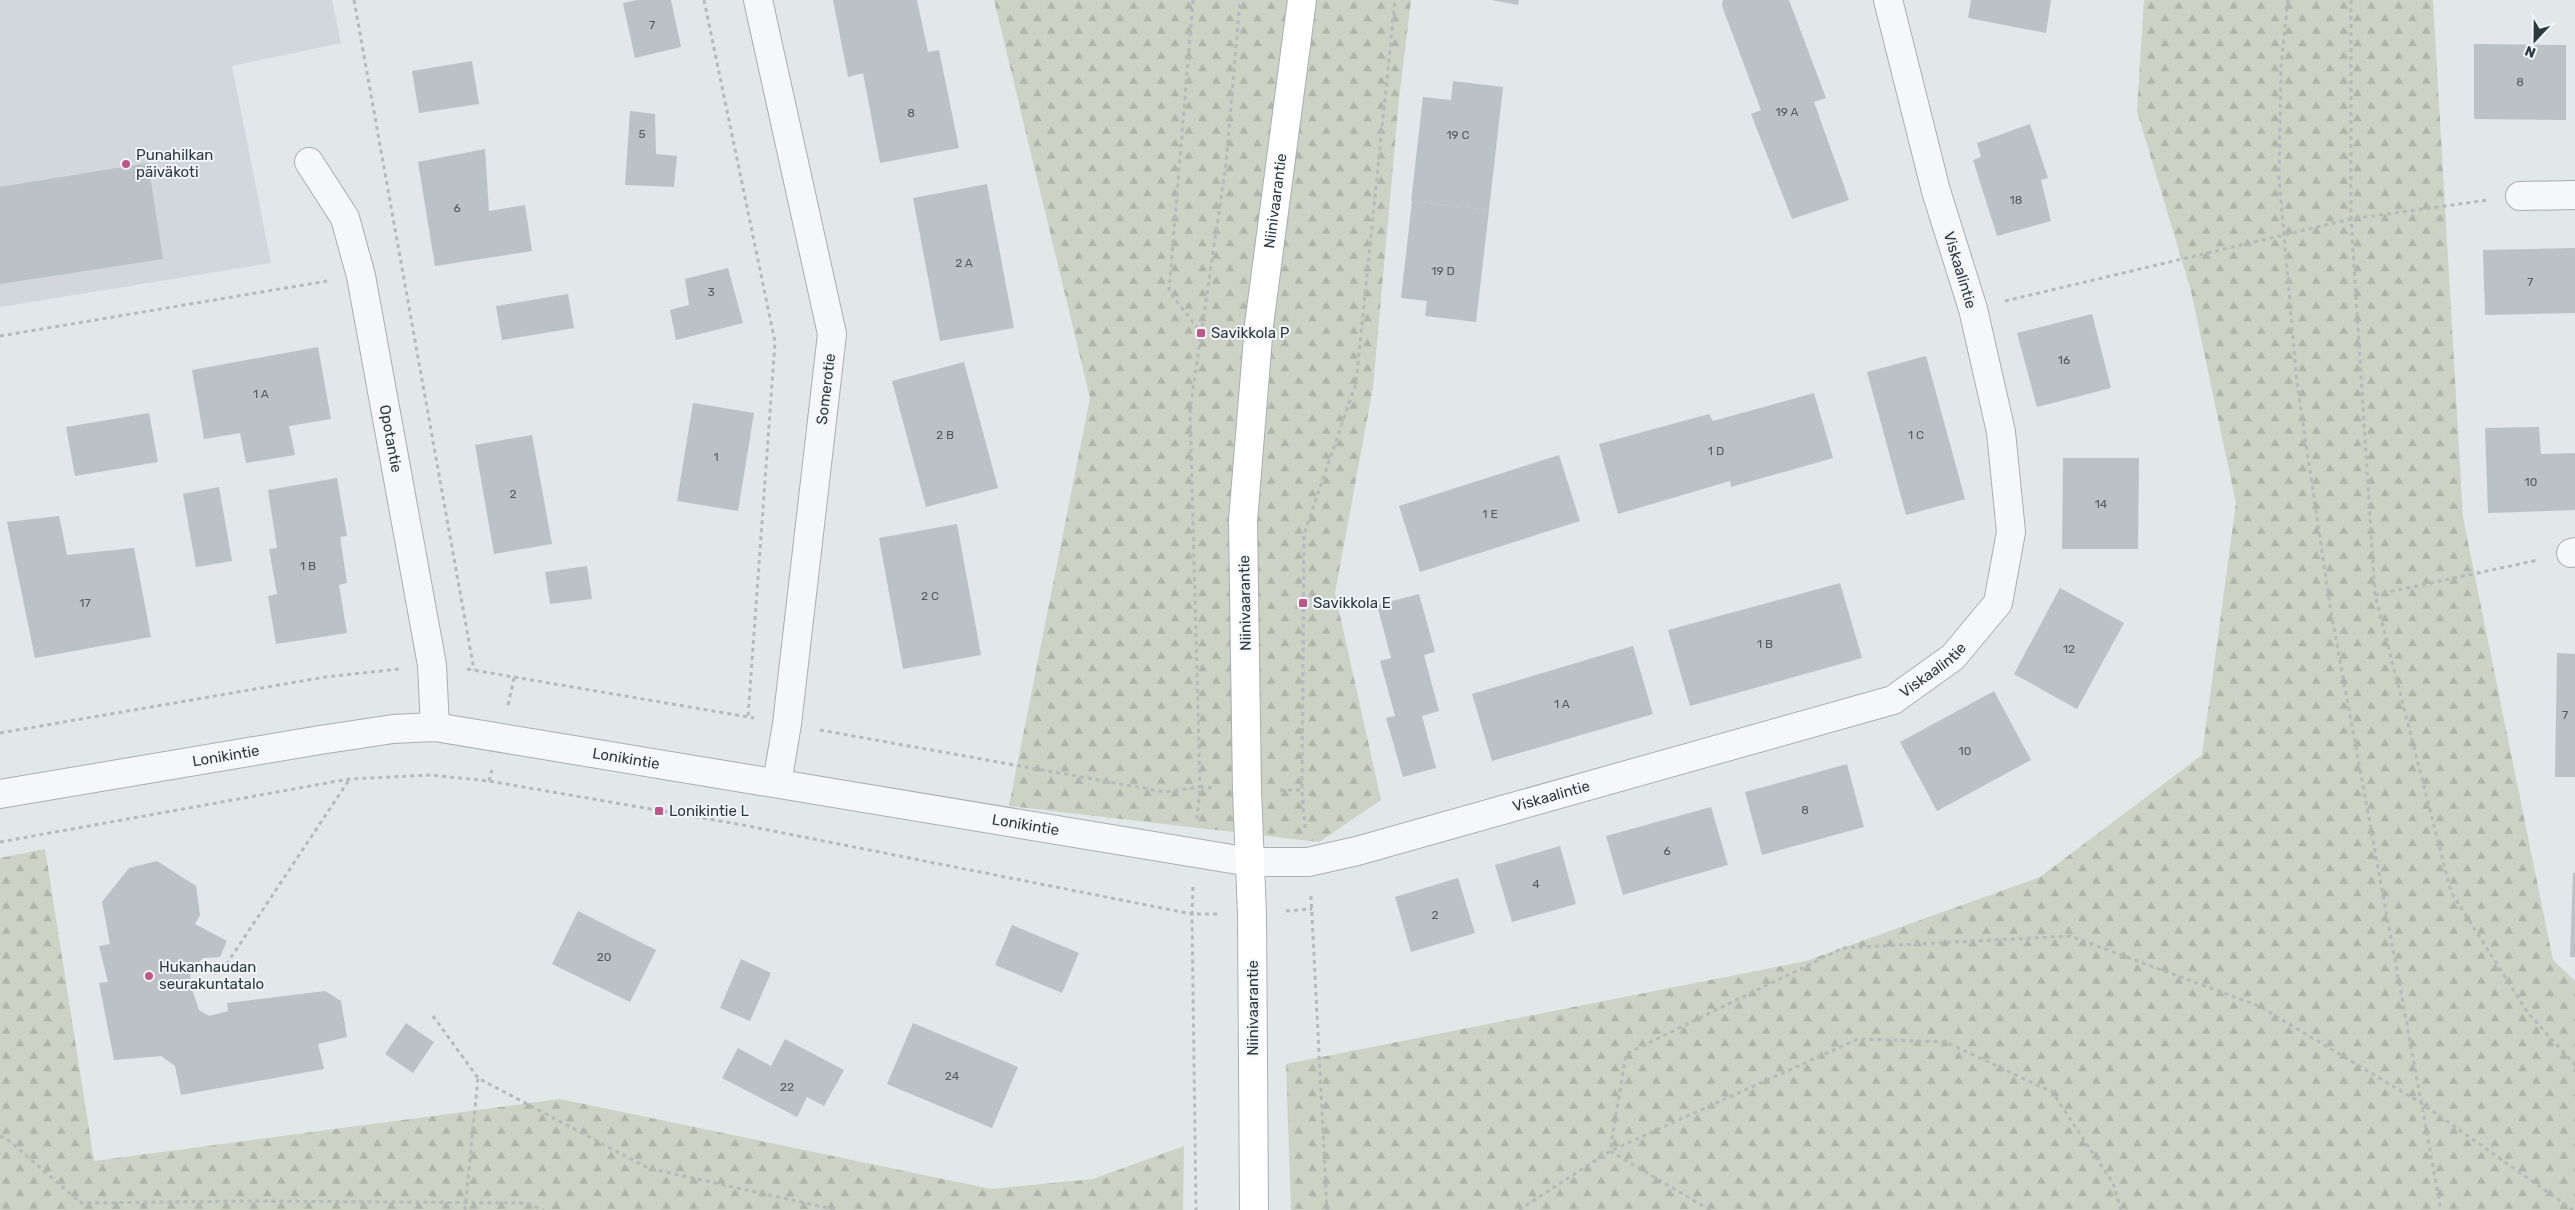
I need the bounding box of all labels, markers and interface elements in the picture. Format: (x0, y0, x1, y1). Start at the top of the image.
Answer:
north arrow (2510, 15, 2560, 65)
house number: 7 (649, 18, 655, 32)
text: N (2522, 42, 2538, 61)
house number: 8 (2516, 75, 2524, 89)
house number: 19 A (1776, 105, 1798, 119)
house number: 8 (907, 106, 915, 120)
house number: 5 (638, 127, 646, 141)
house number: 19 C (1446, 128, 1470, 142)
place label: Punahilkan päiväkoti (136, 146, 213, 181)
street label: Niinivaarantie (1260, 152, 1291, 250)
marker: Punahilkan päiväkoti (120, 158, 132, 170)
house number: 18 (2010, 193, 2022, 207)
house number: 6 (453, 201, 461, 215)
street label: Viskaalintie (1940, 229, 1980, 311)
house number: 2 A (955, 256, 973, 270)
house number: 19 D (1431, 264, 1455, 278)
house number: 7 (2527, 275, 2533, 289)
house number: 3 (707, 285, 715, 299)
place label: Savikkola P (1211, 324, 1290, 342)
marker: Savikkola P (1195, 327, 1207, 339)
street label: Somerotie (813, 352, 839, 426)
house number: 16 (2058, 353, 2070, 367)
house number: 1 A (253, 387, 269, 401)
street label: Opotantie (376, 403, 406, 474)
house number: 2 B (936, 428, 954, 442)
house number: 1 C (1908, 428, 1924, 442)
house number: 1 D (1708, 444, 1724, 458)
house number: 1 (713, 450, 719, 464)
house number: 10 (2525, 475, 2537, 489)
house number: 2 (509, 487, 517, 501)
house number: 14 (2095, 497, 2108, 511)
house number: 1 E (1482, 507, 1498, 521)
street label: Niinivaarantie (1235, 555, 1255, 651)
house number: 1 B (300, 559, 316, 573)
house number: 2 C (921, 589, 939, 603)
place label: Savikkola E (1313, 594, 1391, 612)
house number: 17 (79, 596, 91, 610)
marker: Savikkola E (1297, 597, 1309, 609)
house number: 1 B (1757, 637, 1773, 651)
street label: Viskaalintie (1896, 639, 1970, 701)
house number: 12 (2063, 642, 2075, 656)
house number: 1 A (1554, 697, 1570, 711)
house number: 7 (2562, 708, 2568, 722)
street label: Lonikintie (191, 741, 261, 770)
street label: Lonikintie (591, 744, 661, 773)
house number: 10 (1959, 744, 1971, 758)
street label: Viskaalintie (1511, 777, 1592, 816)
place label: Lonikintie L (669, 802, 750, 820)
house number: 8 (1801, 803, 1809, 817)
marker: Lonikintie L (653, 805, 665, 817)
street label: Lonikintie (991, 810, 1061, 839)
house number: 6 (1663, 844, 1671, 858)
house number: 4 (1532, 877, 1540, 891)
house number: 2 (1431, 908, 1439, 922)
house number: 20 (597, 950, 611, 964)
place label: Hukanhaudan seurakuntatalo (159, 958, 264, 993)
street label: Niinivaarantie (1244, 960, 1262, 1056)
marker: Hukanhaudan seurakuntatalo (143, 970, 155, 982)
house number: 24 (945, 1069, 960, 1083)
house number: 22 (780, 1080, 794, 1094)

